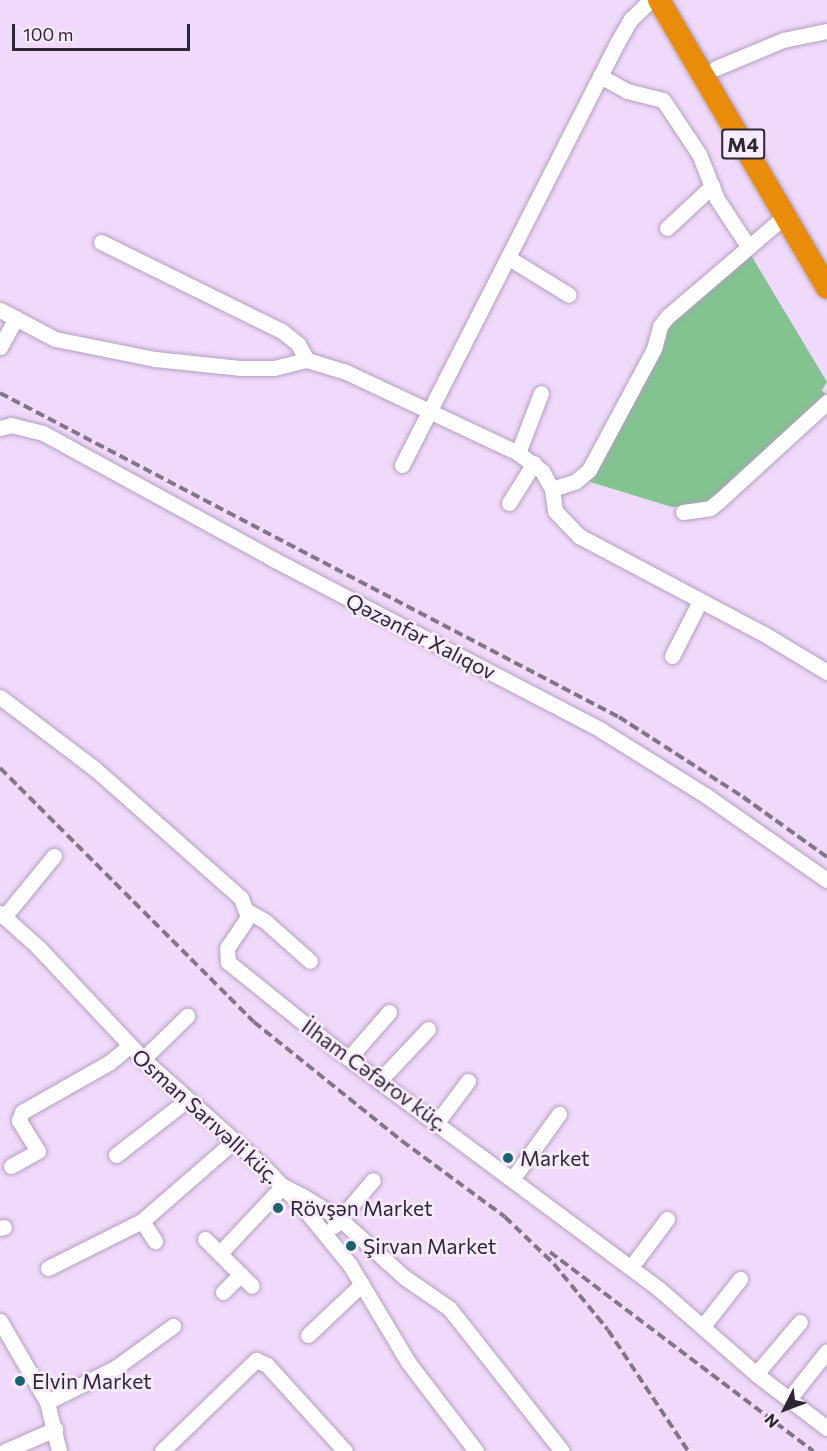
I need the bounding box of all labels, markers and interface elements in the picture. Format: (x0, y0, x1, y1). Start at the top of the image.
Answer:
scale bar (15, 12, 194, 50)
text: 100 m (23, 23, 73, 45)
road number: M4 (720, 127, 766, 161)
street label: Qəzənfər Xalıqov (342, 587, 500, 685)
street label: İlham Cəfərov küç. (297, 1014, 453, 1136)
street label: Osman Sarıvəlli küç. (127, 1043, 285, 1189)
place label: Market (520, 1145, 590, 1171)
marker: Market (501, 1151, 515, 1165)
place label: Rövşən Market (290, 1195, 433, 1221)
marker: Rövşən Market (271, 1201, 285, 1215)
place label: Şirvan Market (363, 1233, 496, 1259)
marker: Şirvan Market (344, 1239, 358, 1253)
place label: Elvin Market (32, 1368, 152, 1394)
marker: Elvin Market (13, 1374, 27, 1388)
north arrow (755, 1379, 815, 1439)
text: N (760, 1411, 782, 1432)

